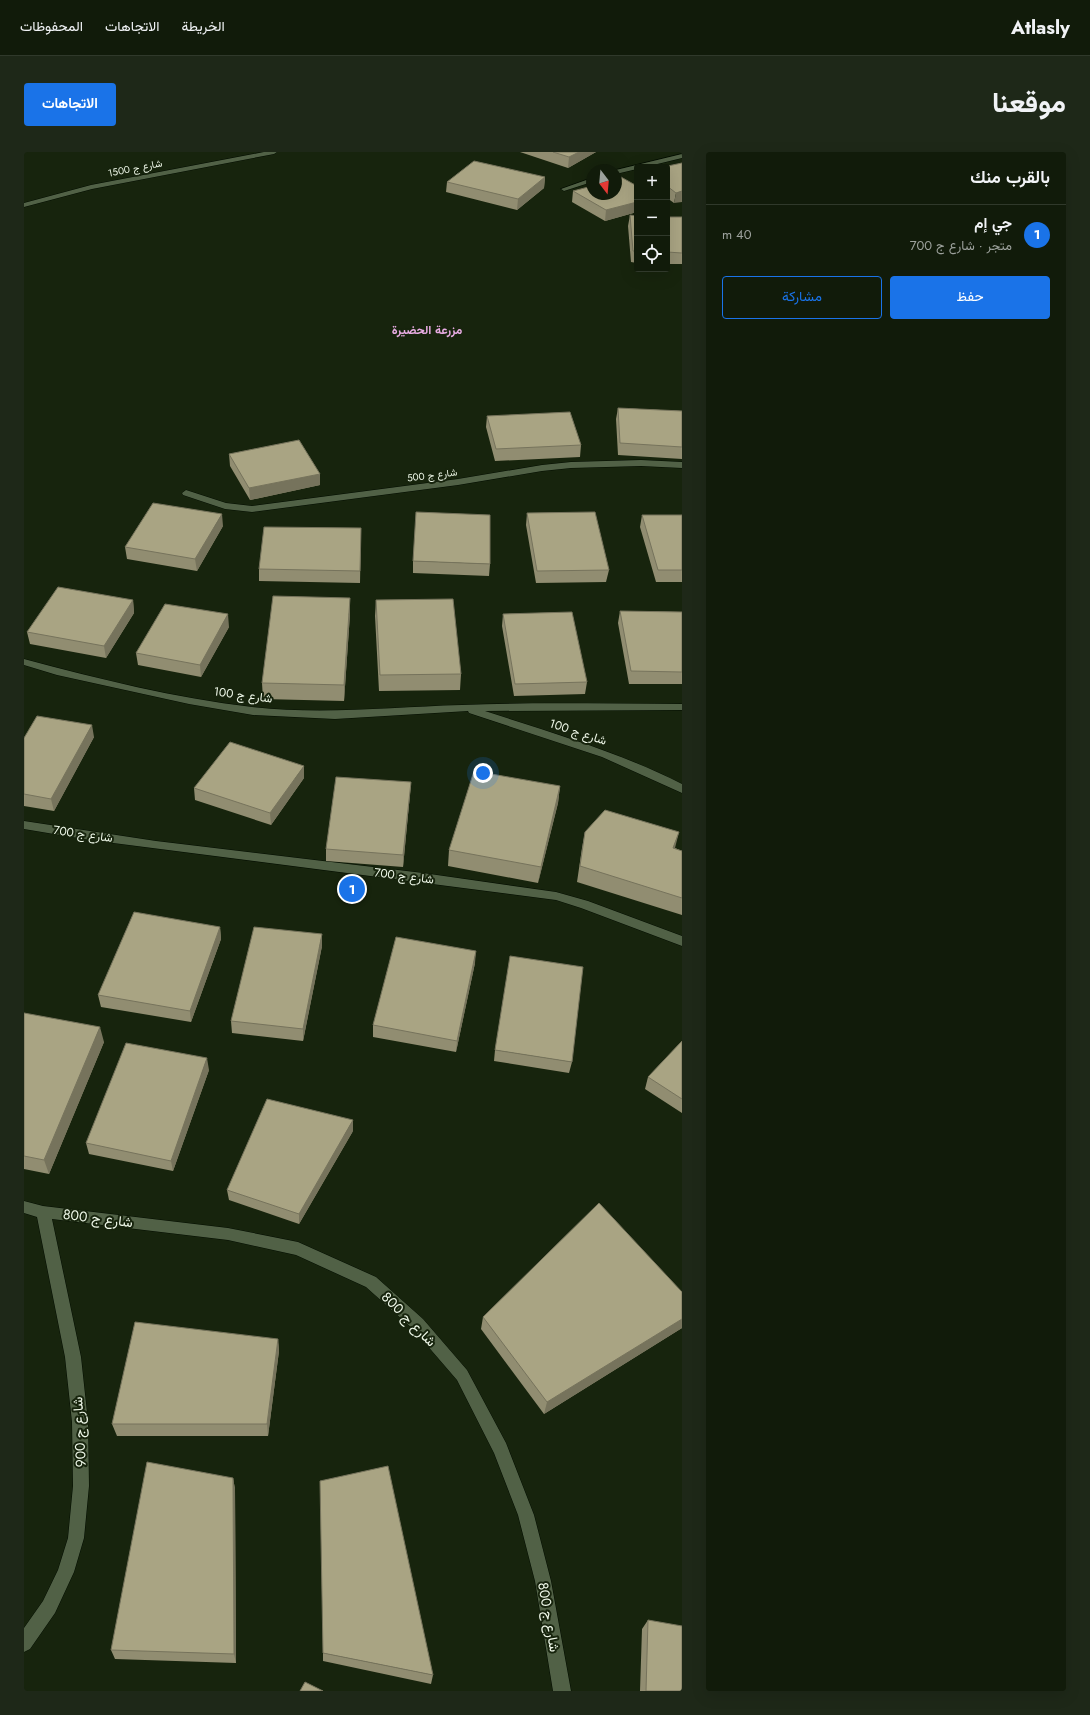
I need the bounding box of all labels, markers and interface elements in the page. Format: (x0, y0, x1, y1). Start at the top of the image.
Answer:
text: Atlasly (1011, 14, 1070, 41)
text: المحفوظات (20, 16, 83, 36)
text: الاتجاهات (105, 16, 159, 36)
text: الخريطة (181, 16, 225, 36)
text: موقعنا (992, 82, 1066, 123)
button: الاتجاهات (24, 83, 116, 126)
street label: شارع ج 1500 (107, 155, 164, 181)
north arrow (586, 164, 622, 200)
map controls (634, 164, 670, 272)
button: + (634, 164, 670, 200)
text: بالقرب منك (970, 165, 1050, 189)
button: − (634, 200, 670, 236)
text: جي إم (974, 212, 1012, 234)
text: 40 m (722, 225, 751, 244)
text: 1 (1034, 225, 1040, 244)
button: locate (634, 236, 670, 272)
text: متجر · شارع ج 700 (910, 236, 1012, 255)
button: مشاركة (722, 276, 882, 319)
button: حفظ (890, 276, 1050, 319)
district label: مزرعة الحضيرة (392, 321, 463, 339)
street label: شارع ج 500 (406, 464, 458, 486)
street label: شارع ج 100 (213, 682, 273, 708)
street label: شارع ج 100 (547, 714, 609, 750)
your location (473, 763, 493, 783)
street label: شارع ج 700 (52, 821, 114, 847)
street label: شارع ج 700 (373, 863, 435, 889)
pin: 1 (339, 874, 365, 904)
street label: شارع ج 800 (62, 1204, 134, 1233)
street label: شارع ج 800 (376, 1287, 441, 1352)
street label: شارع ج 900 (67, 1396, 92, 1468)
street label: شارع ج 800 (532, 1581, 565, 1654)

